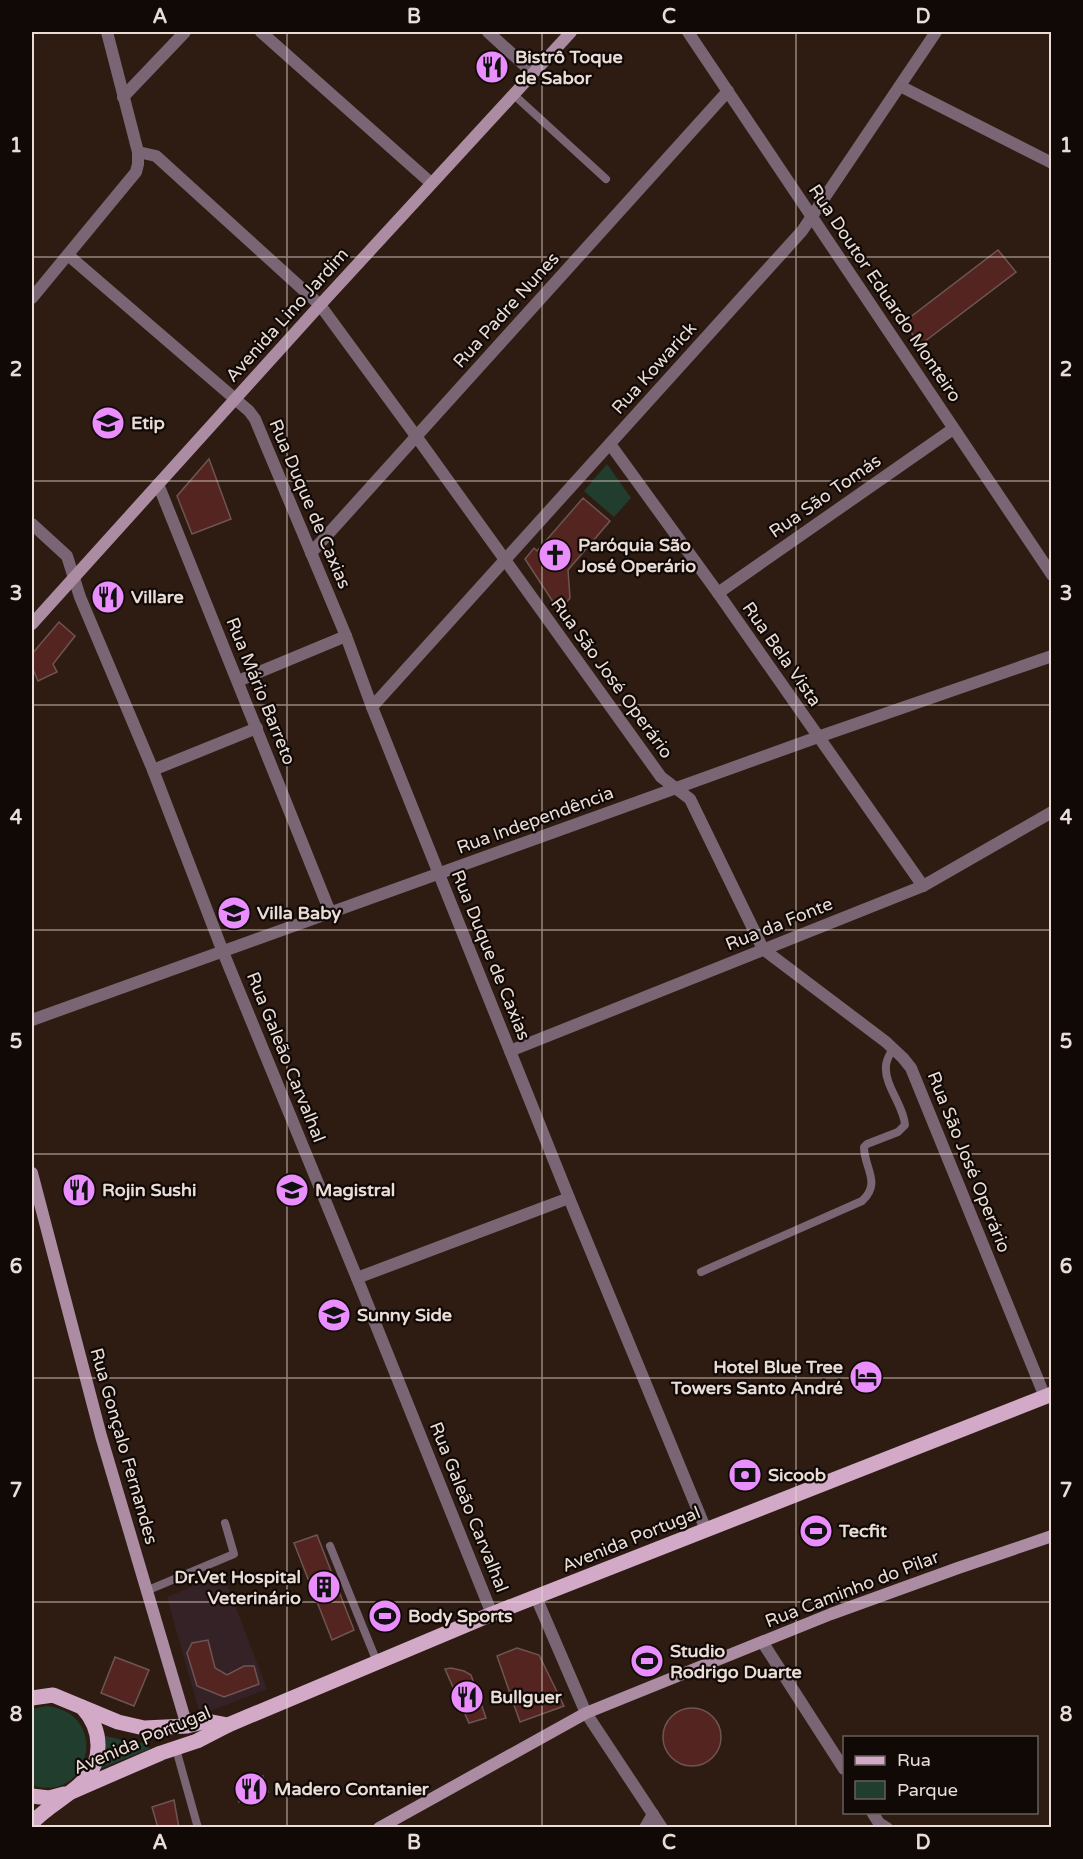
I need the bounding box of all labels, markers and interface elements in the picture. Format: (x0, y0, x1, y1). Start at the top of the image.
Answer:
text: A (153, 5, 168, 29)
text: B (407, 5, 421, 29)
text: C (662, 5, 676, 29)
text: D (915, 5, 931, 29)
place label: Bistrô Toque de Sabor (515, 46, 623, 89)
restaurant icon: Bistrô Toque de Sabor (474, 49, 510, 85)
text: 1 (10, 134, 22, 158)
text: 1 (1060, 134, 1072, 158)
street label: Rua Doutor Eduardo Monteiro (804, 180, 966, 406)
street label: Avenida Lino Jardim (221, 243, 353, 387)
street label: Rua Padre Nunes (448, 248, 564, 372)
street label: Rua Kowarick (607, 317, 701, 419)
text: 2 (10, 358, 22, 382)
text: 2 (1060, 358, 1072, 382)
school or university icon: Etip (90, 405, 126, 441)
place label: Etip (131, 412, 165, 434)
street label: Rua Duque de Caxias (264, 416, 356, 592)
street label: Rua São Tomás (765, 449, 885, 543)
place label: Paróquia São José Operário (577, 534, 696, 577)
church icon: Paróquia São José Operário (537, 537, 573, 573)
restaurant icon: Villare (90, 579, 126, 615)
text: 3 (10, 582, 22, 606)
text: 3 (1060, 582, 1072, 606)
place label: Villare (131, 586, 184, 608)
street label: Rua São José Operário (546, 593, 678, 763)
street label: Rua Bela Vista (738, 597, 826, 711)
street label: Rua Mário Barreto (221, 614, 301, 768)
street label: Rua Independência (454, 781, 616, 859)
text: 4 (10, 806, 23, 830)
text: 4 (1060, 806, 1073, 830)
street label: Rua Duque de Caxias (447, 867, 535, 1043)
street label: Rua da Fonte (722, 893, 836, 955)
school or university icon: Villa Baby (216, 895, 252, 931)
place label: Villa Baby (257, 902, 341, 924)
street label: Rua Galeão Carvalhal (242, 969, 330, 1145)
text: 5 (10, 1030, 22, 1054)
text: 5 (1060, 1030, 1072, 1054)
street label: Rua São José Operário (923, 1068, 1015, 1256)
restaurant icon: Rojin Sushi (61, 1172, 97, 1208)
school or university icon: Magistral (274, 1172, 310, 1208)
place label: Rojin Sushi (102, 1179, 196, 1201)
place label: Magistral (315, 1179, 395, 1201)
text: 6 (10, 1255, 22, 1279)
text: 6 (1060, 1255, 1072, 1279)
school or university icon: Sunny Side (316, 1297, 352, 1333)
place label: Sunny Side (357, 1304, 452, 1326)
street label: Rua Gonçalo Fernandes (85, 1345, 163, 1547)
place label: Hotel Blue Tree Towers Santo André (670, 1356, 843, 1399)
hotel icon: Hotel Blue Tree Towers Santo André (848, 1359, 884, 1395)
street label: Rua Galeão Carvalhal (425, 1419, 513, 1595)
bank icon: Sicoob (727, 1457, 763, 1493)
place label: Sicoob (768, 1464, 826, 1486)
text: 7 (10, 1479, 22, 1503)
text: 7 (1060, 1479, 1072, 1503)
street label: Avenida Portugal (559, 1501, 703, 1577)
sports icon: Tecfit (798, 1513, 834, 1549)
place label: Tecfit (838, 1520, 887, 1542)
street label: Rua Caminho do Pilar (762, 1546, 942, 1632)
place label: Dr.Vet Hospital Veterinário (174, 1566, 301, 1609)
building icon: Dr.Vet Hospital Veterinário (306, 1569, 342, 1605)
sports icon: Body Sports (367, 1598, 403, 1634)
place label: Body Sports (408, 1605, 513, 1627)
place label: Studio Rodrigo Duarte (670, 1640, 802, 1683)
sports icon: Studio Rodrigo Duarte (629, 1643, 665, 1679)
restaurant icon: Bullguer (449, 1679, 485, 1715)
place label: Bullguer (490, 1686, 563, 1708)
street label: Avenida Portugal (70, 1701, 214, 1779)
text: 8 (10, 1703, 22, 1727)
text: 8 (1060, 1703, 1072, 1727)
legend (843, 1736, 1038, 1814)
text: Rua (897, 1749, 931, 1771)
restaurant icon: Madero Contanier (233, 1771, 269, 1807)
place label: Madero Contanier (274, 1778, 430, 1800)
text: Parque (897, 1779, 958, 1801)
text: A (153, 1831, 168, 1855)
text: B (407, 1831, 421, 1855)
text: C (662, 1831, 676, 1855)
text: D (915, 1831, 931, 1855)

